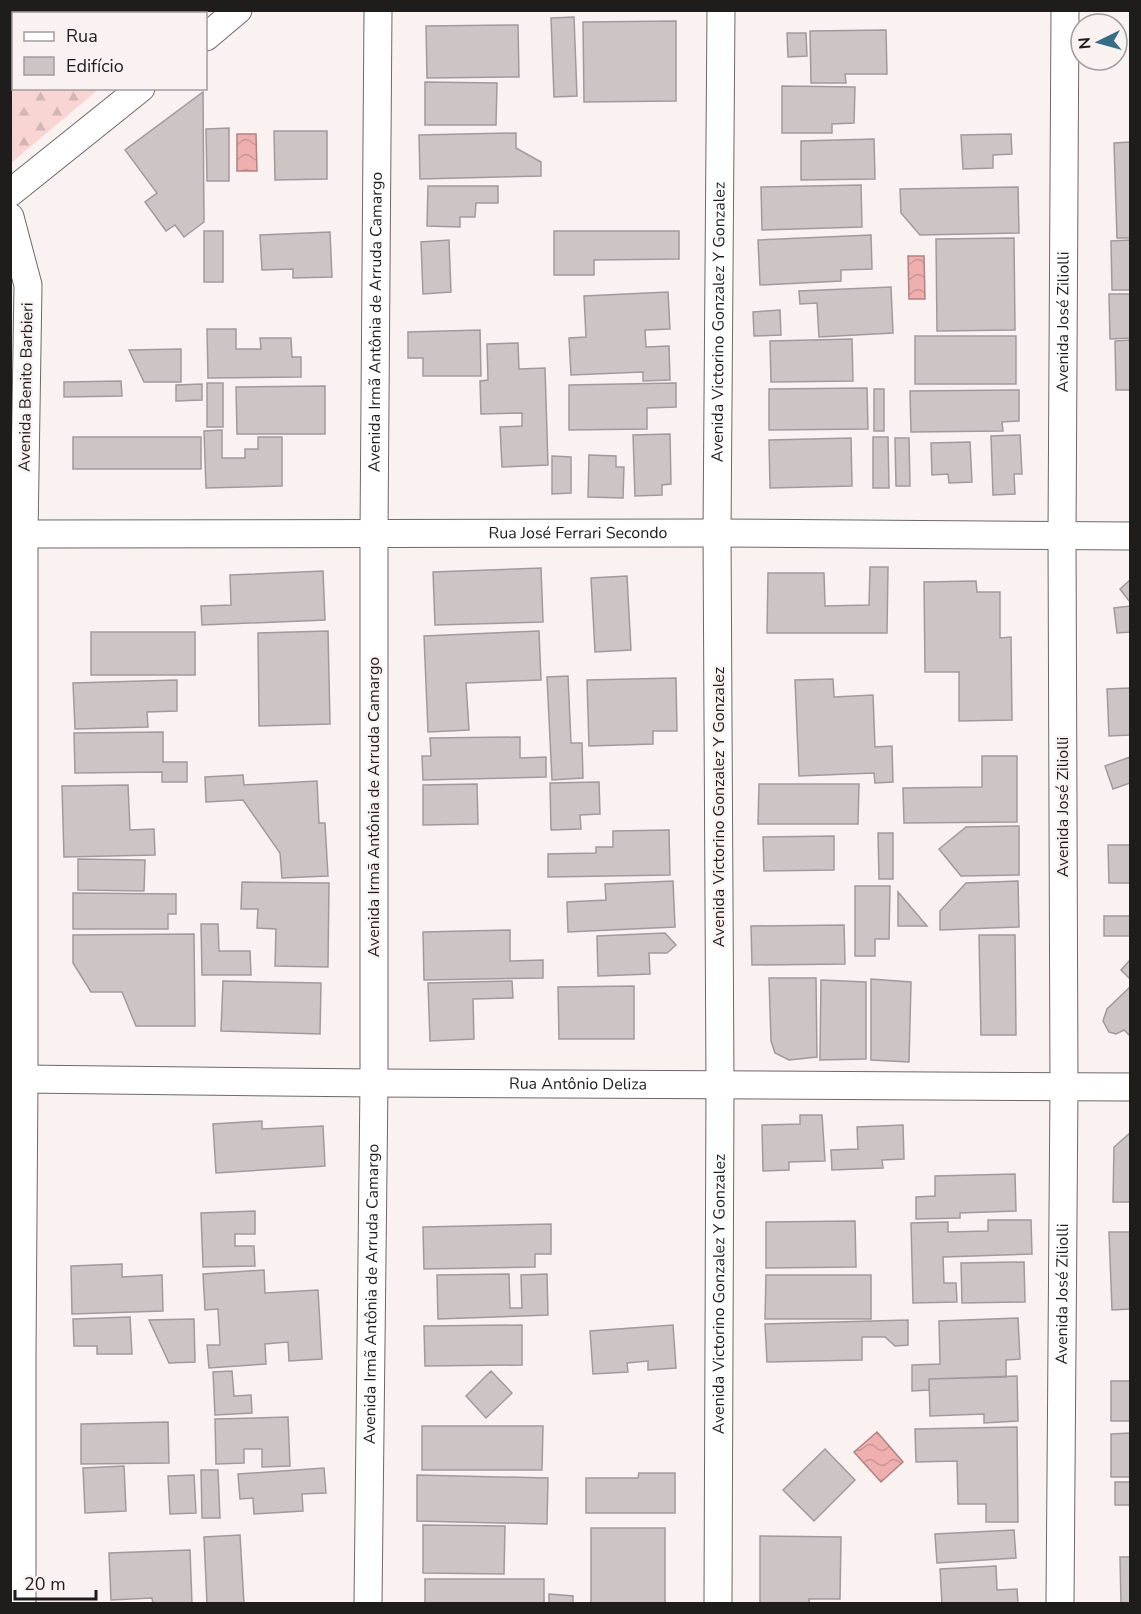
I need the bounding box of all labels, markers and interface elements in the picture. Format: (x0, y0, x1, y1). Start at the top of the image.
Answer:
legend (12, 12, 207, 90)
north arrow (1069, 12, 1129, 72)
text: Rua (66, 24, 98, 48)
text: N (1074, 36, 1097, 50)
text: Edifício (66, 54, 124, 78)
street label: Avenida Irmã Antônia de Arruda Camargo (363, 172, 388, 472)
street label: Avenida Victorino Gonzalez Y Gonzalez (707, 182, 731, 462)
street label: Avenida José Ziliolli (1052, 252, 1075, 392)
street label: Avenida Benito Barbieri (14, 302, 38, 472)
street label: Rua José Ferrari Secondo (488, 522, 668, 544)
street label: Avenida Irmã Antônia de Arruda Camargo (363, 657, 385, 957)
street label: Avenida Victorino Gonzalez Y Gonzalez (708, 667, 730, 947)
street label: Avenida José Ziliolli (1052, 737, 1074, 877)
street label: Rua Antônio Deliza (509, 1073, 647, 1095)
street label: Avenida Irmã Antônia de Arruda Camargo (359, 1144, 384, 1444)
street label: Avenida Victorino Gonzalez Y Gonzalez (708, 1154, 731, 1434)
street label: Avenida José Ziliolli (1051, 1224, 1074, 1365)
scale bar (15, 1563, 96, 1601)
text: 20 m (24, 1572, 66, 1596)

